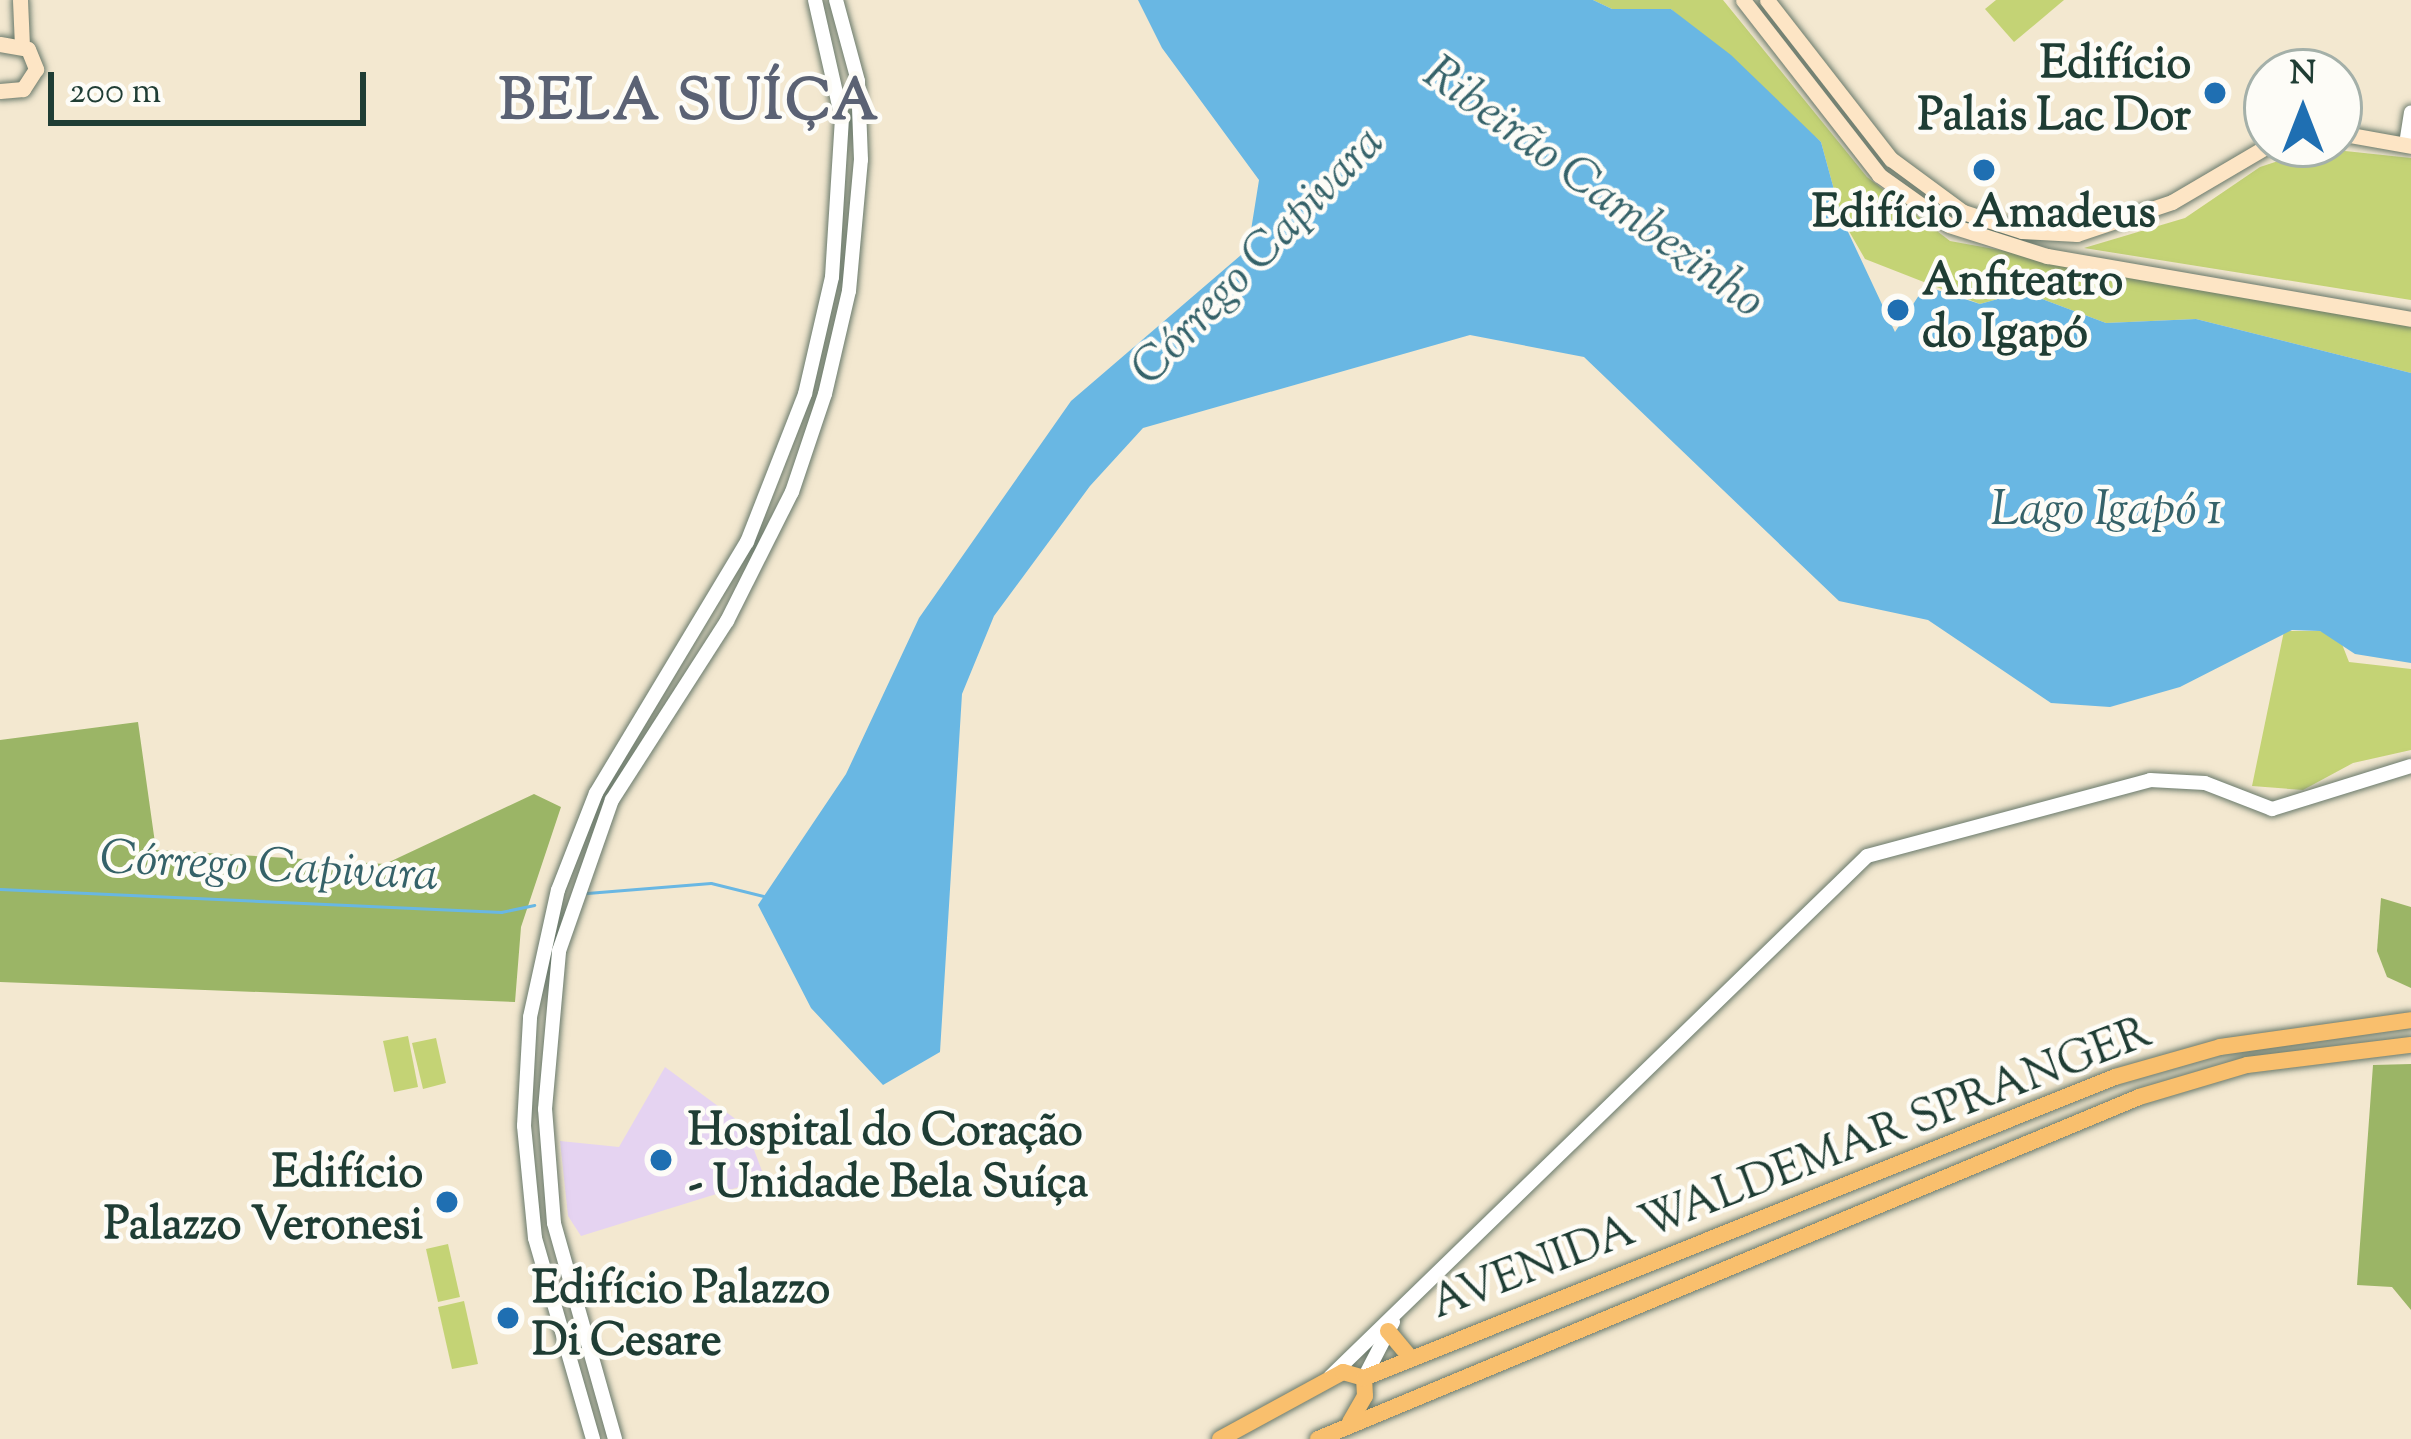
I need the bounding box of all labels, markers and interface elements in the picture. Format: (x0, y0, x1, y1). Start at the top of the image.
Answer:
place label: Edifício Palais Lac Dor (1918, 40, 2191, 146)
water label: Ribeirão Cambezinho (1411, 46, 1775, 332)
scale bar (54, 48, 372, 122)
north arrow (2243, 48, 2363, 168)
text: N (2290, 51, 2316, 99)
text: 200 m (69, 67, 161, 119)
district label: BELA SUÍÇA (499, 71, 881, 139)
marker: Edifício Palais Lac Dor (2202, 80, 2228, 106)
water label: Córrego Capivara (1121, 115, 1397, 399)
marker: Edifício Amadeus (1971, 157, 1997, 183)
place label: Edifício Amadeus (1812, 189, 2156, 243)
place label: Anfiteatro do Igapó (1922, 257, 2123, 363)
marker: Anfiteatro do Igapó (1885, 297, 1911, 323)
water label: Lago Igapó 1 (1990, 483, 2222, 541)
water label: Córrego Capivara (98, 831, 440, 907)
street label: AVENIDA WALDEMAR SPRANGER (1424, 1008, 2160, 1334)
place label: Hospital do Coração - Unidade Bela Suíça (688, 1107, 1088, 1213)
marker: Hospital do Coração - Unidade Bela Suíça (645, 1144, 677, 1176)
place label: Edifício Palazzo Veronesi (104, 1149, 423, 1255)
marker: Edifício Palazzo Veronesi (434, 1189, 460, 1215)
place label: Edifício Palazzo Di Cesare (532, 1265, 830, 1371)
marker: Edifício Palazzo Di Cesare (495, 1305, 521, 1331)

